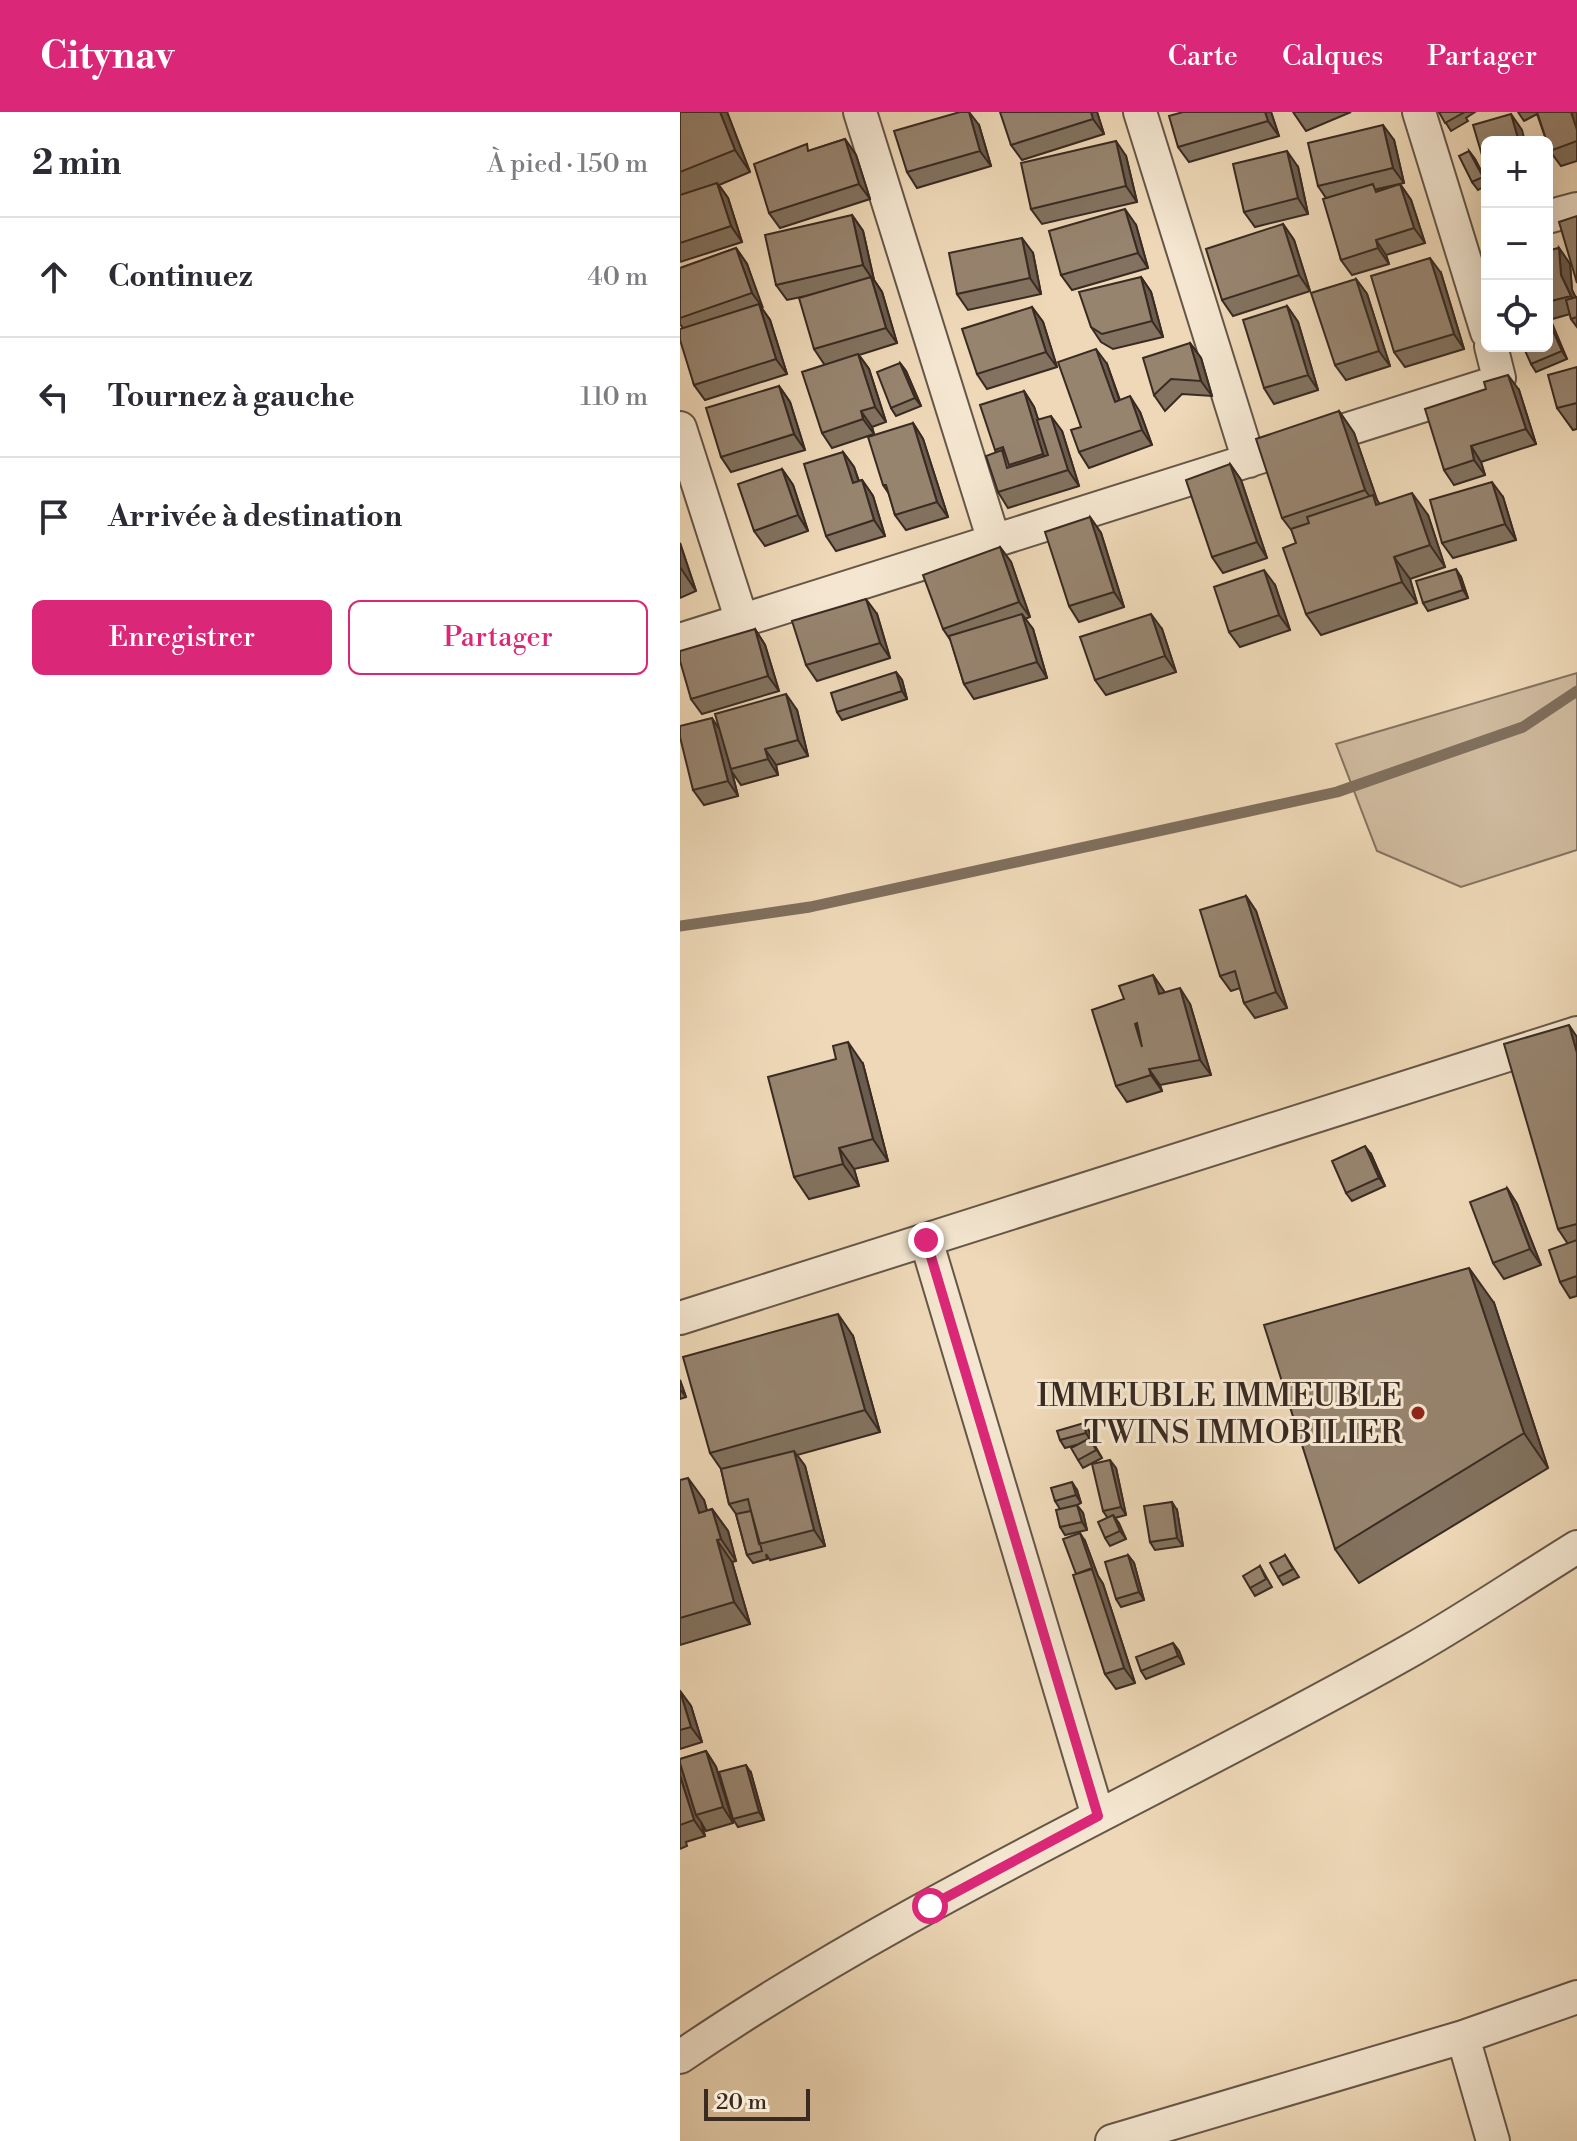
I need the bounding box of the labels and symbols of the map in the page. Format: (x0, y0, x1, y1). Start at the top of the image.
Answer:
route end (908, 1222, 944, 1258)
place label: IMMEUBLE IMMEUBLE TWINS IMMOBILIER (1037, 1376, 1403, 1453)
marker: IMMEUBLE IMMEUBLE TWINS IMMOBILIER (1409, 1404, 1427, 1422)
route start (912, 1888, 948, 1924)
scale bar (704, 2085, 810, 2121)

